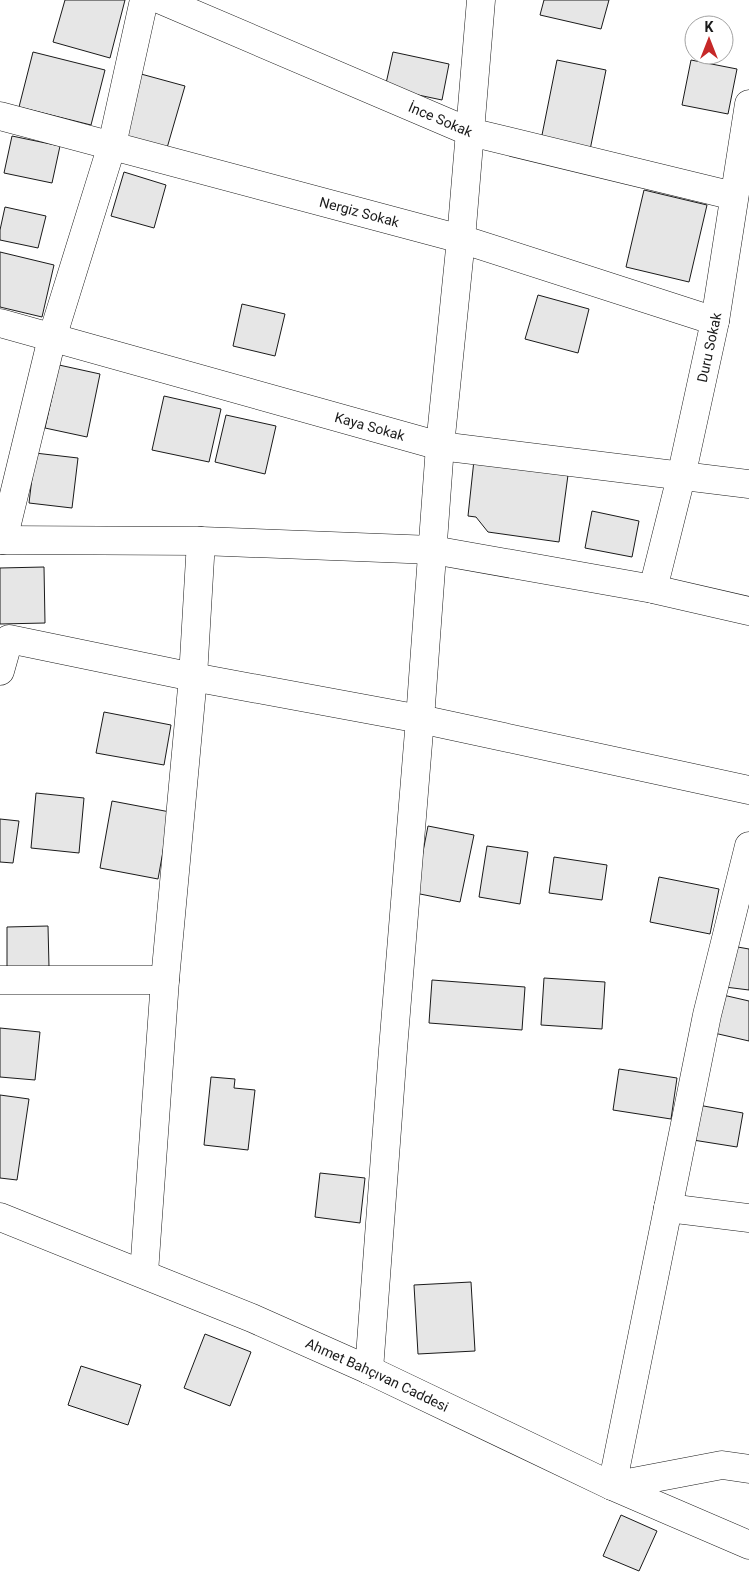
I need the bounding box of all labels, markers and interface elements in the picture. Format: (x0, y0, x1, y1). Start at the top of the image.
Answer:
north arrow (684, 15, 734, 65)
text: K (705, 19, 714, 35)
street label: İnce Sokak (406, 99, 476, 140)
street label: Nergiz Sokak (318, 194, 402, 230)
street label: Duru Sokak (694, 311, 724, 384)
street label: Kaya Sokak (333, 409, 408, 444)
street label: Ahmet Bahçıvan Caddesi (303, 1335, 451, 1415)

